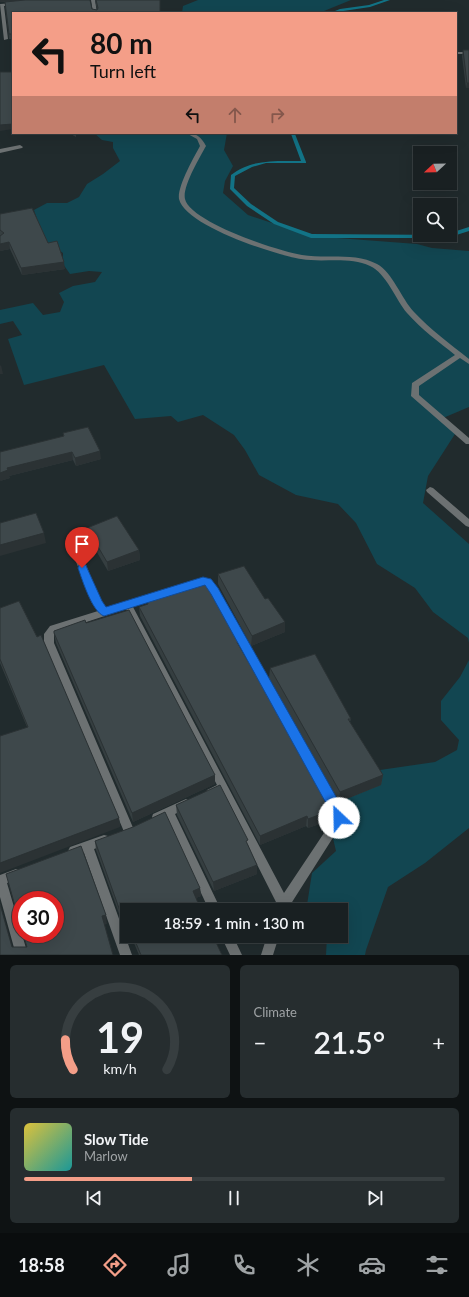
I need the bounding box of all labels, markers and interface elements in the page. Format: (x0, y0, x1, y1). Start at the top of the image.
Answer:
text: 80 m (90, 26, 153, 60)
icon: left (24, 28, 76, 80)
text: Turn left (90, 60, 156, 82)
icon: left (182, 104, 204, 126)
icon: ahead (224, 104, 246, 126)
icon: right (266, 104, 288, 126)
north arrow (413, 146, 457, 190)
map controls (413, 146, 457, 242)
button: search (413, 198, 457, 242)
pin (65, 527, 99, 568)
icon: arrive (71, 533, 93, 555)
position arrow (318, 797, 360, 839)
speed limit sign: 30 (12, 891, 64, 943)
text: 18:59 · 1 min · 130 m (164, 914, 304, 932)
text: Climate (254, 1004, 297, 1020)
text: 19 (96, 1011, 144, 1061)
text: 21.5° (313, 1024, 385, 1060)
text: − (254, 1029, 266, 1056)
text: + (432, 1029, 445, 1056)
text: km/h (103, 1059, 136, 1076)
text: Slow Tide (84, 1130, 149, 1148)
text: Marlow (84, 1148, 128, 1164)
icon: previous (83, 1187, 105, 1209)
icon: pause (223, 1187, 245, 1209)
icon: next (364, 1187, 386, 1209)
icon: directions (101, 1251, 129, 1279)
icon: music (165, 1251, 193, 1279)
icon: phone (230, 1251, 258, 1279)
icon: climate (294, 1251, 322, 1279)
icon: car (358, 1251, 386, 1279)
icon: filters (423, 1251, 451, 1279)
text: 18:58 (18, 1254, 65, 1276)

